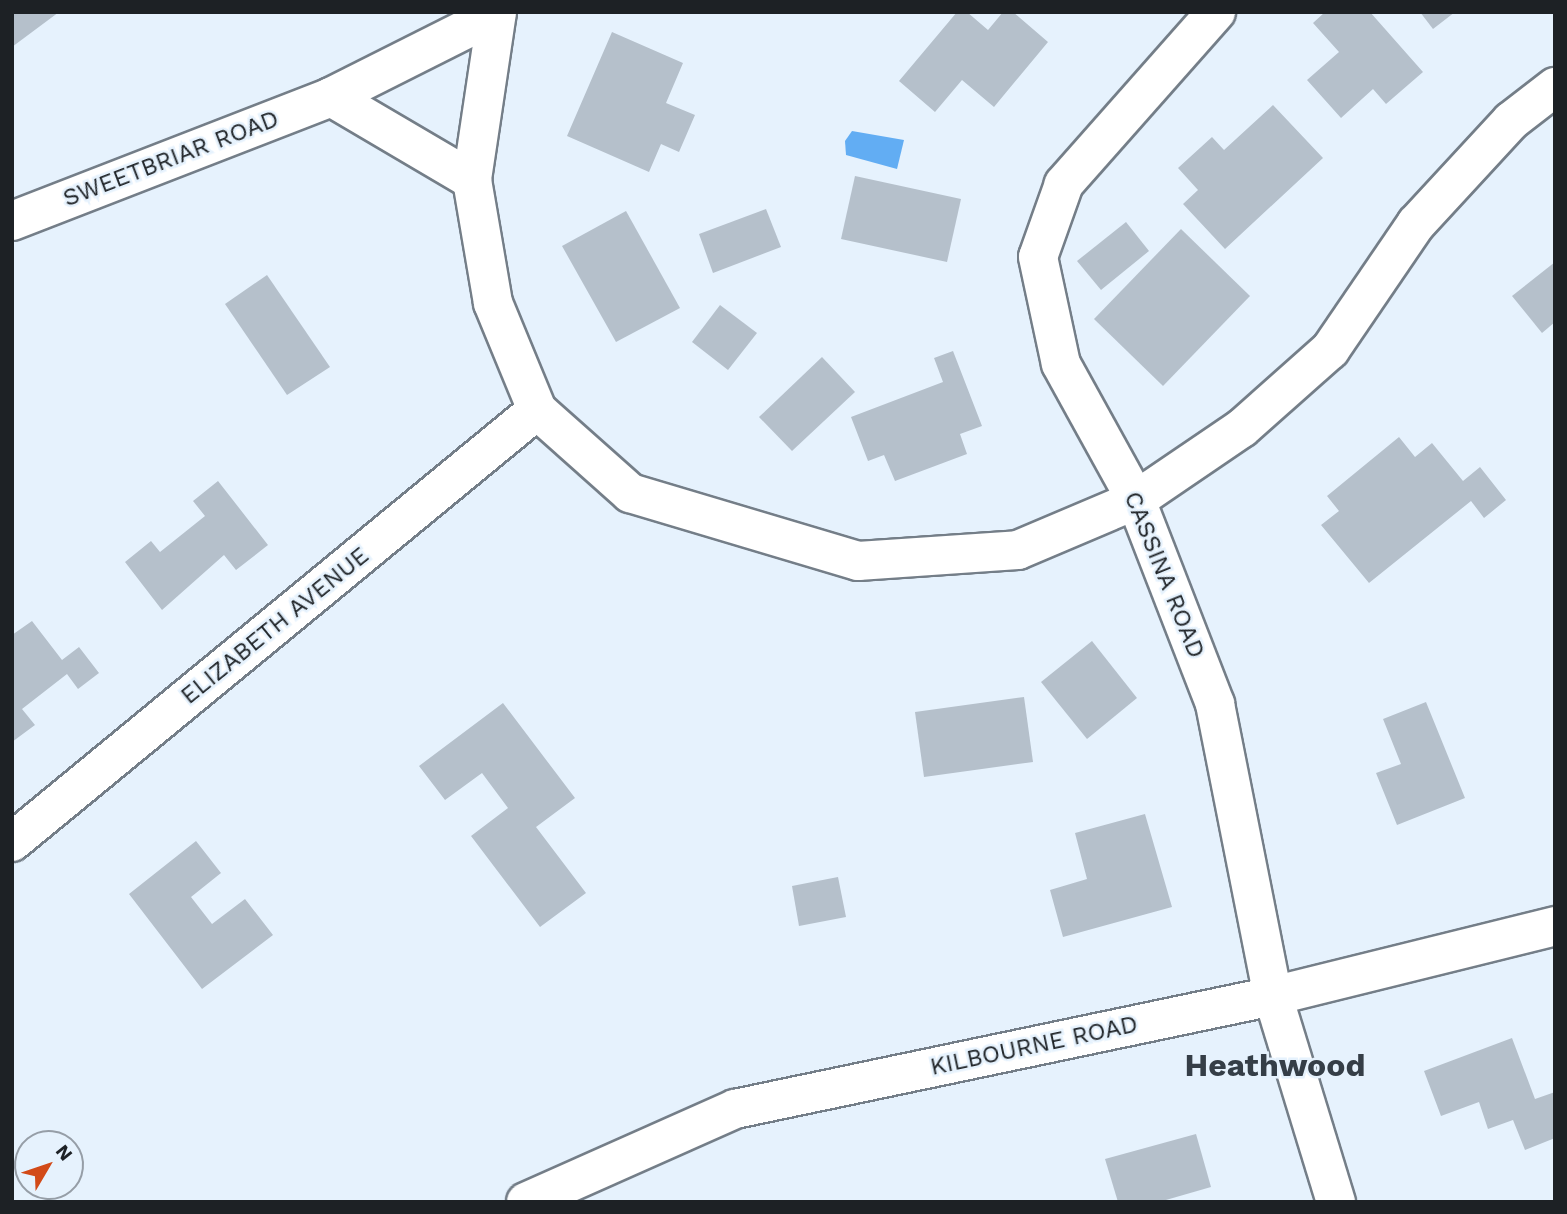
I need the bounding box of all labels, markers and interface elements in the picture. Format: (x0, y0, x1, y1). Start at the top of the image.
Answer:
street label: SWEETBRIAR ROAD (59, 105, 283, 213)
street label: CASSINA ROAD (1117, 487, 1211, 663)
street label: ELIZABETH AVENUE (175, 541, 375, 711)
street label: KILBOURNE ROAD (928, 1010, 1140, 1082)
district label: Heathwood (1185, 1046, 1365, 1084)
north arrow (14, 1130, 84, 1200)
text: N (51, 1140, 78, 1165)

